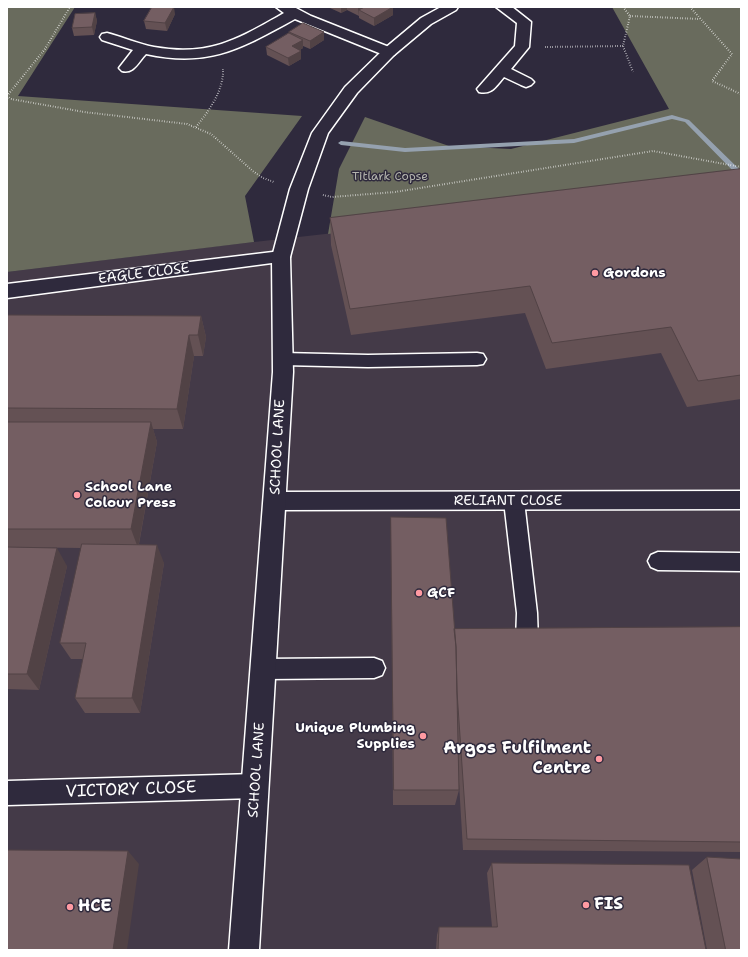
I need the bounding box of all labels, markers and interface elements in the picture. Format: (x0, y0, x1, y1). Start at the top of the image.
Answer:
park label: Titlark Copse (352, 170, 428, 184)
street label: EAGLE CLOSE (97, 260, 191, 288)
place label: Gordons (603, 265, 666, 281)
marker: Gordons (590, 268, 600, 278)
street label: SCHOOL LANE (267, 399, 289, 495)
place label: School Lane Colour Press (85, 479, 176, 512)
marker: School Lane Colour Press (72, 490, 82, 500)
street label: RELIANT CLOSE (454, 493, 562, 509)
place label: GCF (427, 585, 455, 601)
marker: GCF (414, 588, 424, 598)
place label: Unique Plumbing Supplies (295, 720, 415, 752)
street label: SCHOOL LANE (245, 722, 269, 818)
marker: Unique Plumbing Supplies (418, 731, 428, 741)
place label: Argos Fulfilment Centre (443, 739, 591, 779)
marker: Argos Fulfilment Centre (594, 754, 604, 764)
street label: VICTORY CLOSE (65, 778, 197, 802)
place label: FIS (594, 895, 623, 915)
place label: HCE (78, 897, 112, 917)
marker: FIS (581, 900, 591, 910)
marker: HCE (65, 902, 75, 912)

